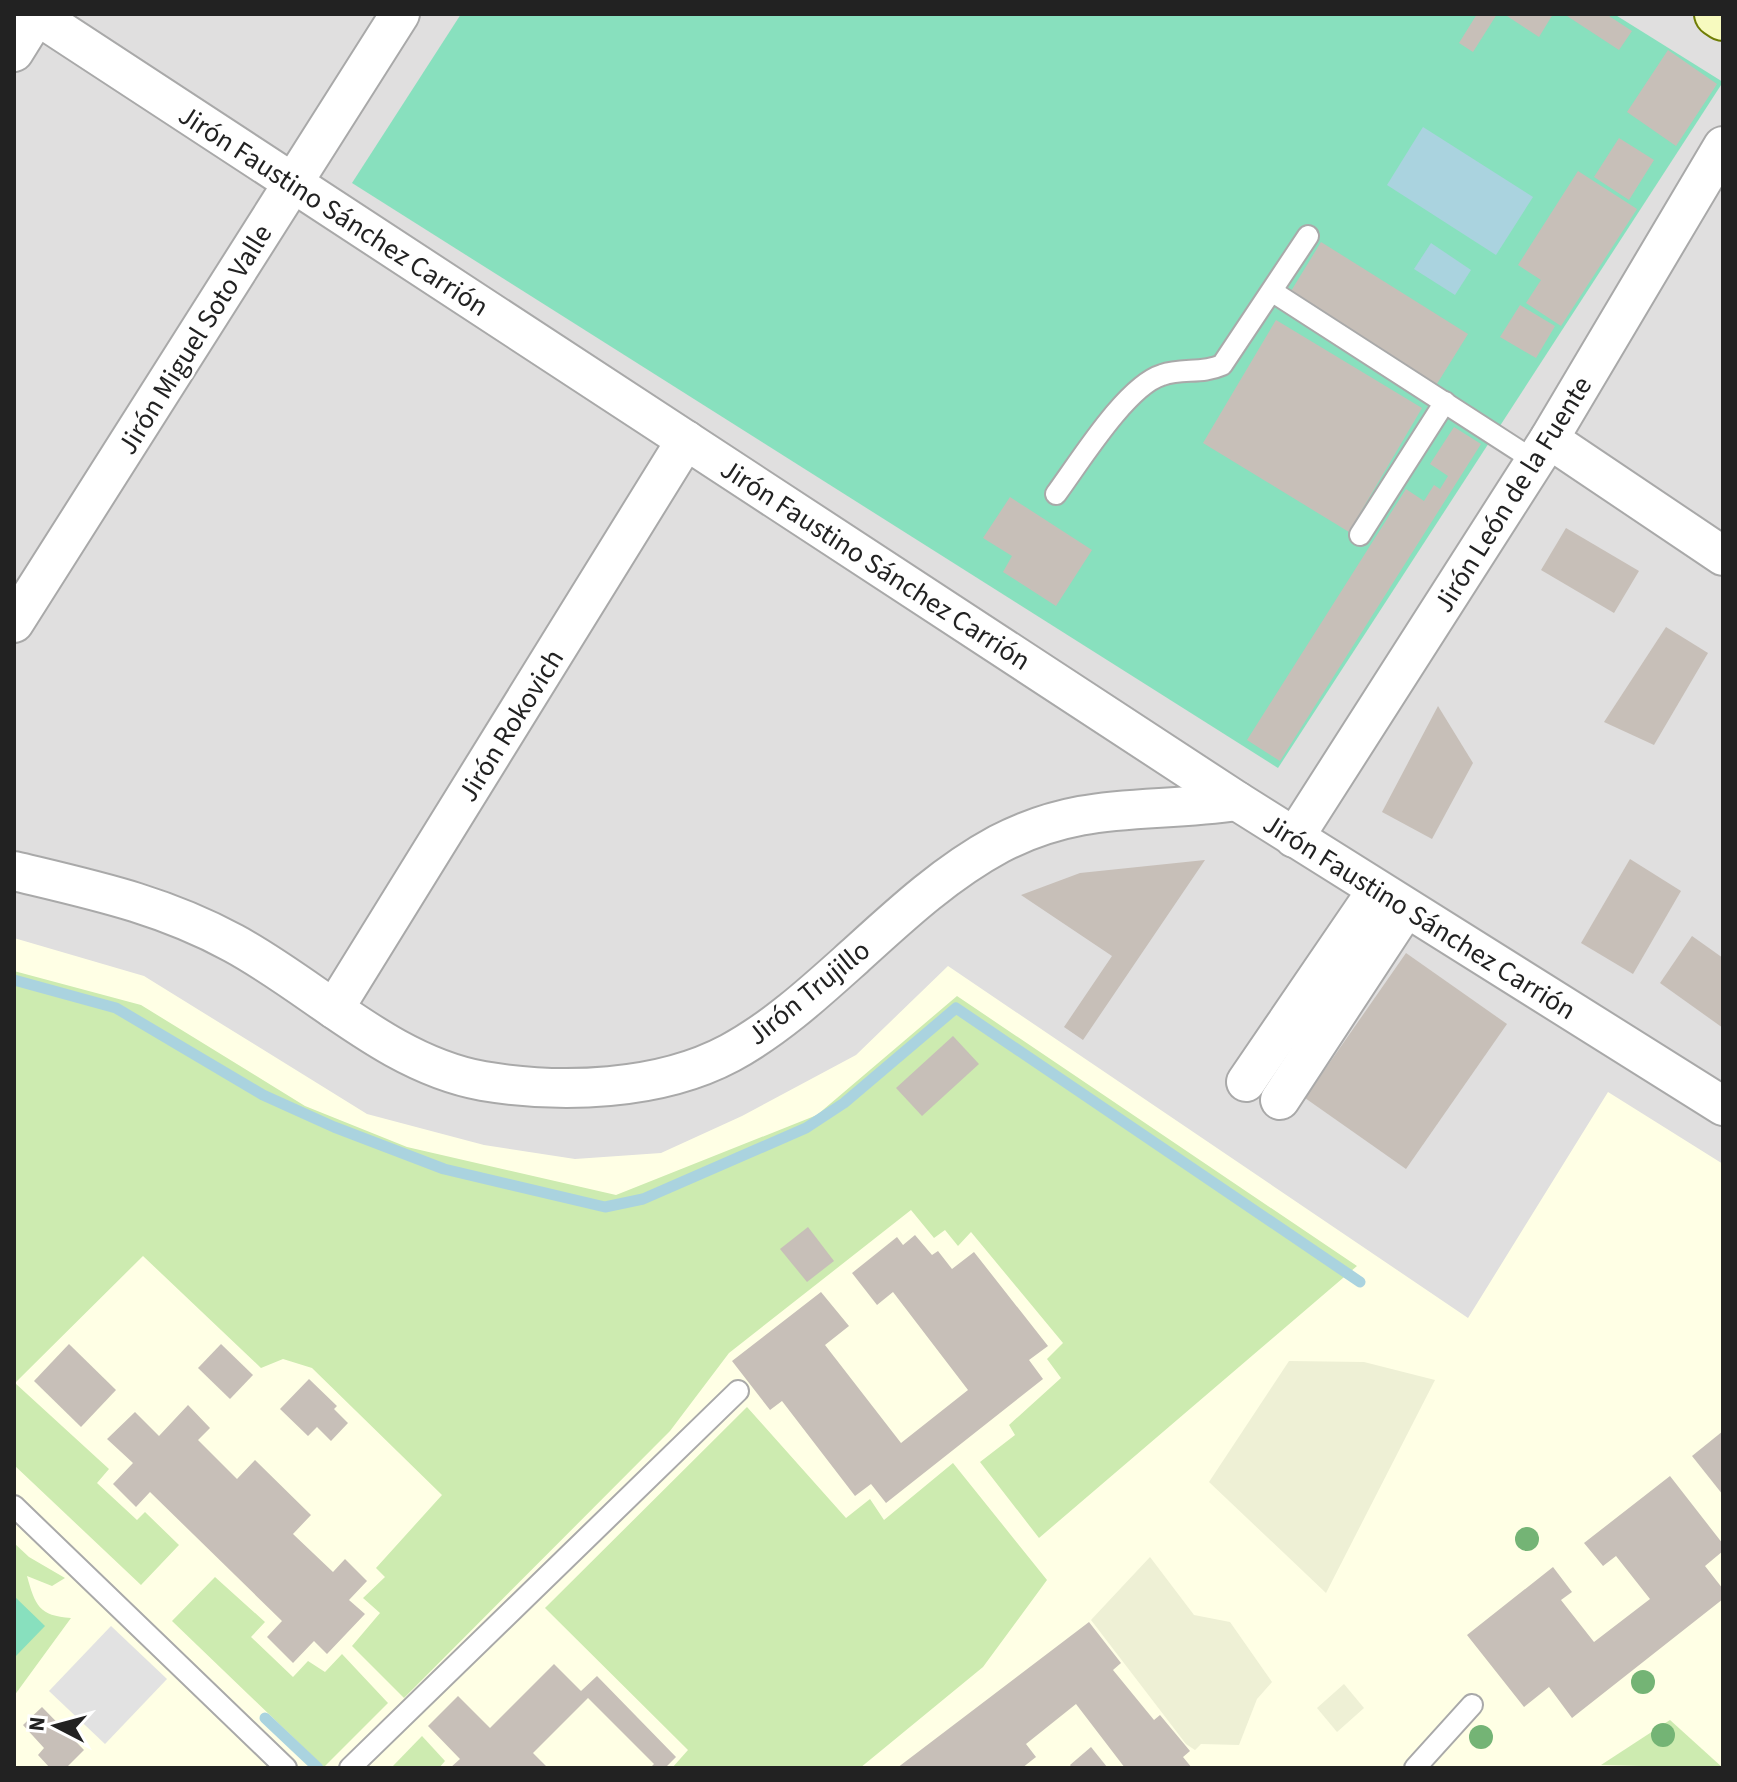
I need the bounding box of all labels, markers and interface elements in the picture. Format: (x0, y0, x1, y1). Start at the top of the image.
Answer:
street label: Jirón Faustino Sánchez Carrión (171, 95, 496, 326)
street label: Jirón Miguel Soto Valle (108, 217, 282, 462)
street label: Jirón León de la Fuente (1424, 369, 1602, 620)
street label: Jirón Faustino Sánchez Carrión (713, 449, 1038, 680)
street label: Jirón Rokovich (448, 642, 574, 810)
street label: Jirón Faustino Sánchez Carrión (1255, 804, 1584, 1030)
street label: Jirón Trujillo (739, 931, 879, 1055)
north arrow (16, 1686, 96, 1766)
text: N (20, 1715, 54, 1733)

